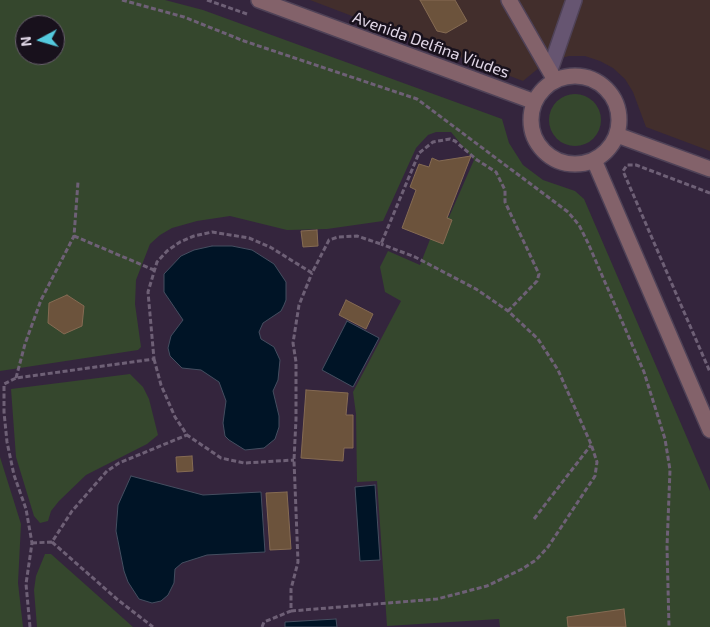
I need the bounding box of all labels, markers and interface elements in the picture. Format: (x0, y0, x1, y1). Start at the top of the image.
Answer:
street label: Avenida Delfina Viudes (350, 8, 512, 82)
north arrow (15, 15, 65, 65)
text: N (17, 36, 35, 47)

